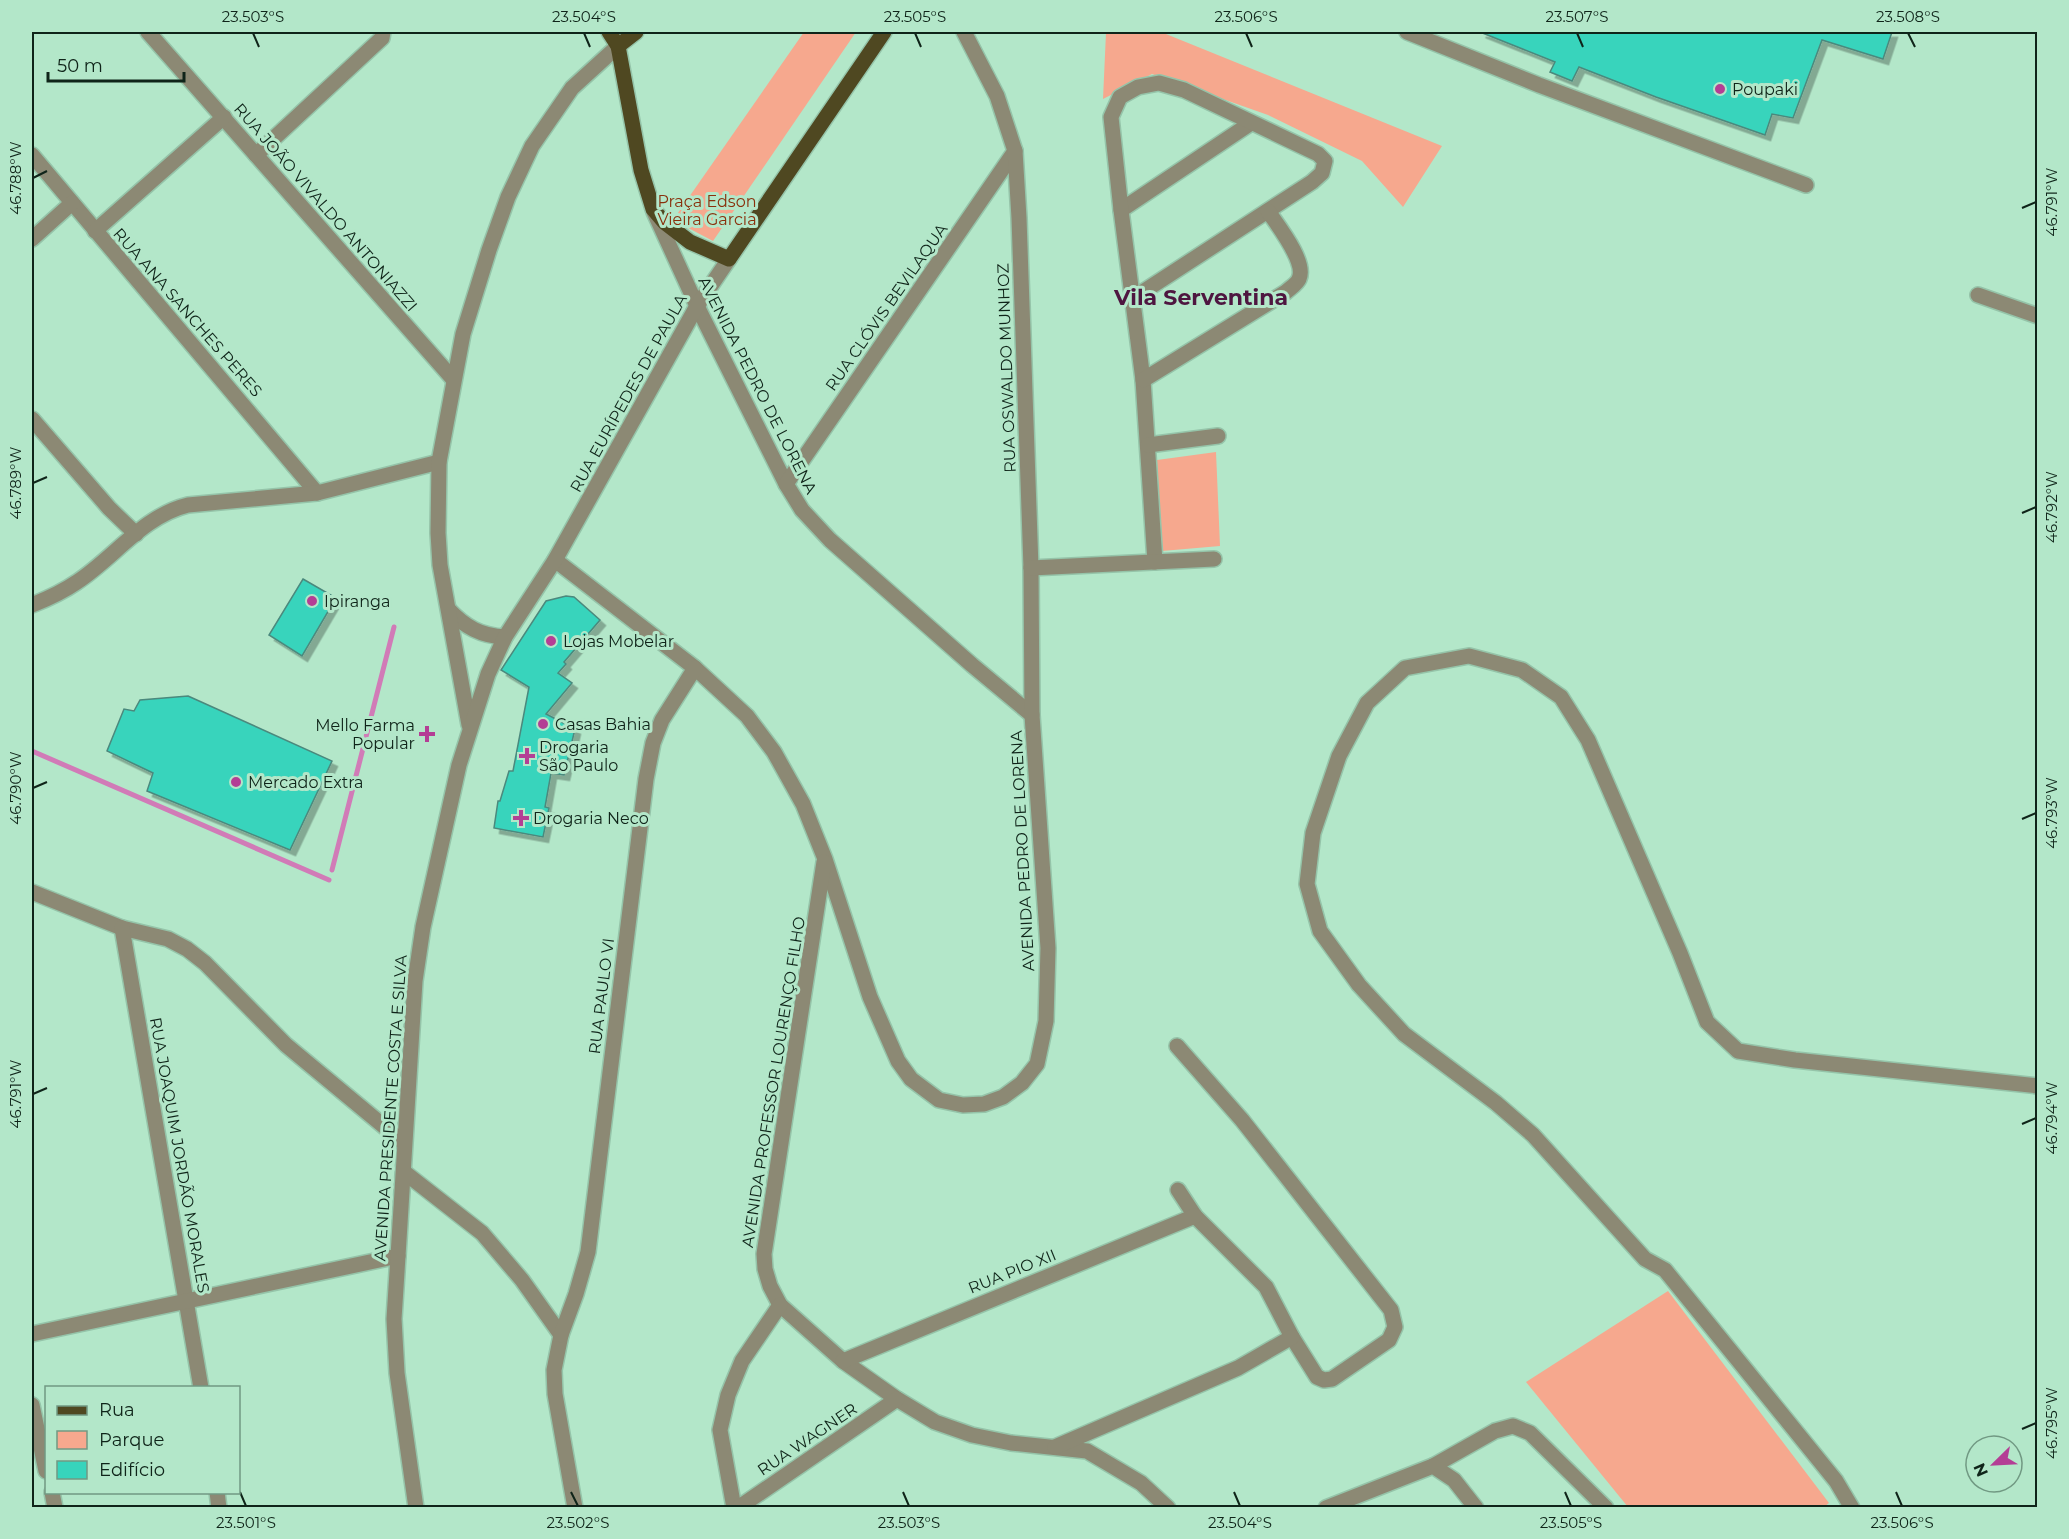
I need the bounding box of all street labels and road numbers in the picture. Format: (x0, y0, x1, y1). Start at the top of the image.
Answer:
street label: RUA JOÃO VIVALDO ANTONIAZZI (230, 99, 421, 315)
street label: RUA CLÓVIS BEVILAQUA (821, 220, 952, 394)
street label: RUA ANA SANCHES PERES (109, 224, 266, 401)
street label: RUA OSWALDO MUNHOZ (993, 263, 1020, 473)
street label: AVENIDA PEDRO DE LORENA (694, 274, 821, 497)
street label: RUA EURÍPEDES DE PAULA (566, 291, 691, 495)
street label: AVENIDA PEDRO DE LORENA (1007, 730, 1038, 972)
street label: AVENIDA PROFESSOR LOURENÇO FILHO (738, 915, 809, 1249)
street label: RUA PAULO VI (585, 937, 618, 1055)
street label: AVENIDA PRESIDENTE COSTA E SILVA (370, 954, 411, 1262)
street label: RUA JOAQUIM JORDÃO MORALES (146, 1016, 213, 1294)
street label: RUA PIO XII (965, 1245, 1059, 1298)
street label: RUA WAGNER (754, 1399, 861, 1480)

